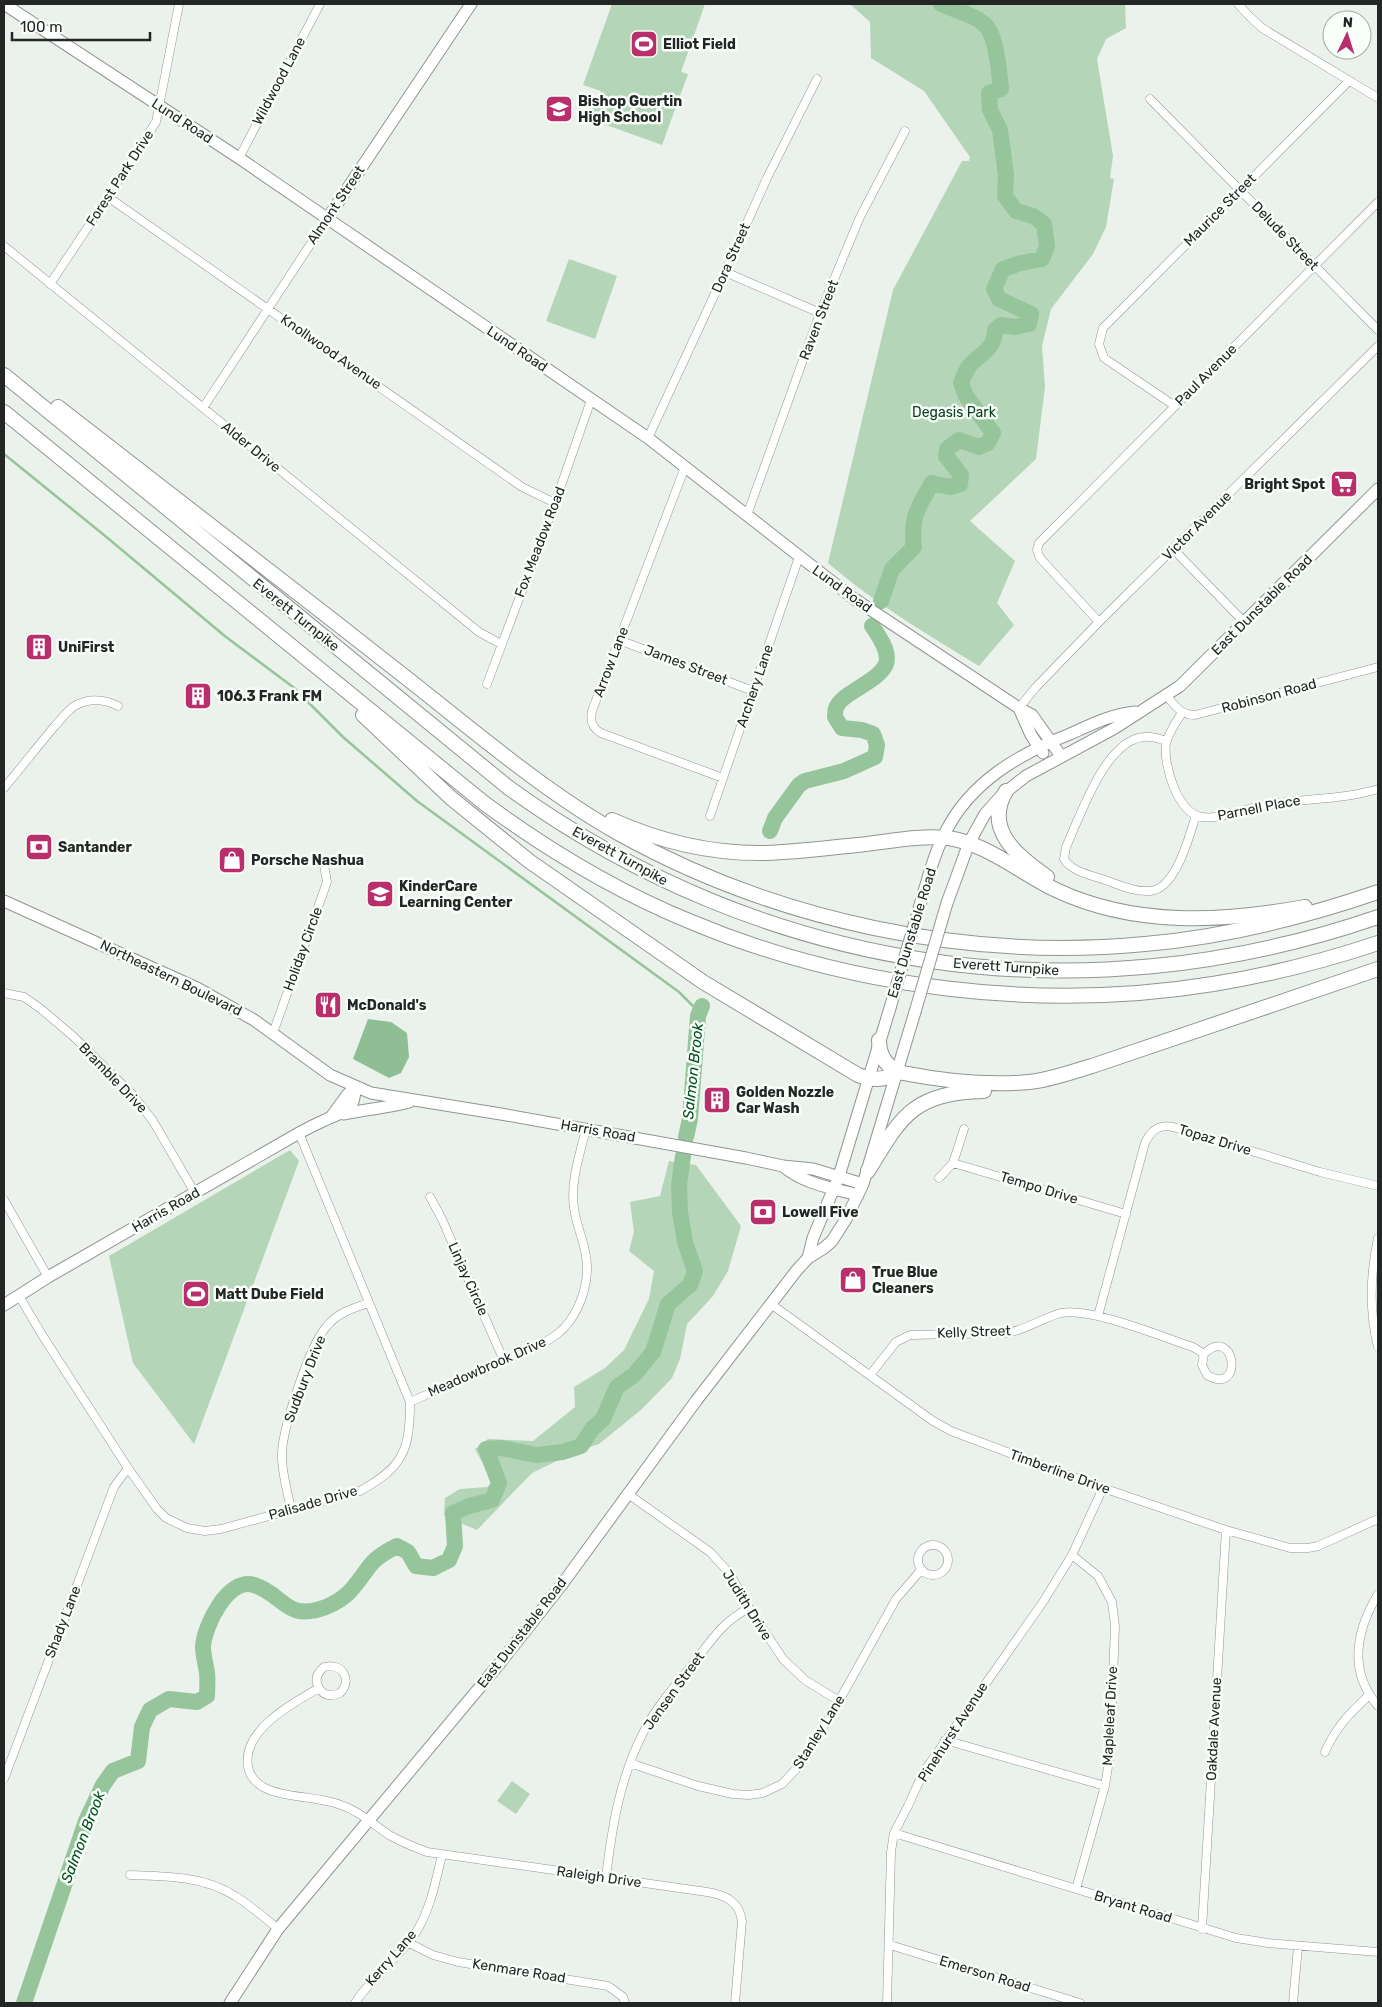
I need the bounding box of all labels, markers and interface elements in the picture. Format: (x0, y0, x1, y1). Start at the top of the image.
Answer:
scale bar (12, 10, 150, 42)
north arrow (1322, 10, 1372, 60)
text: N (1342, 14, 1353, 31)
text: 100 m (20, 18, 62, 36)
sports icon: Elliot Field (629, 29, 659, 59)
street label: Wildwood Lane (249, 34, 309, 128)
place label: Elliot Field (663, 36, 736, 53)
place label: Bishop Guertin High School (578, 93, 682, 126)
school or university icon: Bishop Guertin High School (544, 94, 574, 124)
street label: Lund Road (148, 95, 216, 147)
street label: Forest Park Drive (83, 127, 158, 229)
street label: Almont Street (304, 162, 369, 247)
street label: Maurice Street (1180, 170, 1260, 250)
street label: Delude Street (1248, 198, 1323, 274)
street label: Dora Street (708, 220, 754, 296)
street label: Raven Street (796, 277, 842, 362)
street label: Knollwood Avenue (277, 311, 385, 393)
street label: Lund Road (483, 323, 551, 375)
street label: Paul Avenue (1172, 340, 1241, 409)
park label: Degasis Park (912, 404, 997, 421)
street label: Alder Drive (218, 418, 284, 476)
supermarket icon: Bright Spot (1329, 469, 1359, 499)
place label: Bright Spot (1244, 476, 1325, 493)
street label: Fox Meadow Road (511, 484, 569, 600)
street label: Victor Avenue (1159, 488, 1235, 564)
street label: East Dunstable Road (1208, 551, 1316, 659)
street label: Lund Road (809, 562, 875, 616)
street label: Everett Turnpike (249, 575, 343, 655)
street label: Arrow Lane (590, 624, 632, 700)
building icon: UniFirst (24, 632, 54, 662)
place label: UniFirst (58, 639, 115, 656)
street label: James Street (642, 641, 731, 689)
street label: Archery Lane (733, 642, 777, 730)
street label: Robinson Road (1220, 675, 1318, 717)
building icon: 106.3 Frank FM (183, 681, 213, 711)
place label: 106.3 Frank FM (217, 688, 322, 705)
street label: Parnell Place (1216, 792, 1302, 824)
street label: Everett Turnpike (569, 823, 671, 889)
bank icon: Santander (24, 832, 54, 862)
place label: Santander (58, 839, 132, 856)
shop icon: Porsche Nashua (217, 845, 247, 875)
place label: Porsche Nashua (251, 852, 364, 869)
street label: East Dunstable Road (884, 866, 940, 1000)
place label: KinderCare Learning Center (399, 878, 513, 911)
school or university icon: KinderCare Learning Center (365, 879, 395, 909)
street label: Holiday Circle (280, 904, 326, 993)
street label: Northeastern Boulevard (97, 936, 245, 1020)
street label: Everett Turnpike (952, 955, 1060, 979)
restaurant icon: McDonald's (313, 990, 343, 1020)
place label: McDonald's (347, 997, 427, 1014)
water label: Salmon Brook (679, 1022, 707, 1120)
street label: Bramble Drive (75, 1039, 151, 1117)
place label: Golden Nozzle Car Wash (736, 1084, 834, 1117)
building icon: Golden Nozzle Car Wash (702, 1085, 732, 1115)
street label: Harris Road (559, 1116, 637, 1146)
street label: Topaz Drive (1177, 1121, 1254, 1159)
street label: Tempo Drive (998, 1168, 1080, 1208)
street label: Harris Road (129, 1184, 203, 1236)
bank icon: Lowell Five (748, 1197, 778, 1227)
place label: Lowell Five (782, 1204, 858, 1221)
street label: Linjay Circle (444, 1240, 492, 1318)
place label: True Blue Cleaners (872, 1264, 938, 1297)
shop icon: True Blue Cleaners (838, 1265, 868, 1295)
sports icon: Matt Dube Field (181, 1279, 211, 1309)
place label: Matt Dube Field (215, 1286, 324, 1303)
street label: Kelly Street (937, 1322, 1012, 1342)
street label: Sudbury Drive (281, 1333, 329, 1425)
street label: Meadowbrook Drive (425, 1333, 549, 1401)
street label: Timberline Drive (1007, 1446, 1113, 1498)
street label: Palisade Drive (267, 1482, 359, 1524)
street label: Judith Drive (719, 1567, 776, 1644)
street label: East Dunstable Road (474, 1574, 570, 1692)
street label: Shady Lane (41, 1583, 85, 1661)
street label: Jensen Street (640, 1648, 708, 1733)
street label: Mapleleaf Drive (1099, 1666, 1121, 1766)
street label: Oakdale Avenue (1203, 1677, 1225, 1781)
street label: Pinehurst Avenue (914, 1679, 992, 1785)
street label: Stanley Lane (790, 1692, 849, 1772)
water label: Salmon Brook (57, 1788, 109, 1886)
street label: Raleigh Drive (555, 1863, 643, 1891)
street label: Bryant Road (1092, 1887, 1174, 1927)
street label: Kerry Lane (362, 1926, 420, 1990)
street label: Emerson Road (937, 1952, 1033, 1996)
street label: Kenmare Road (471, 1955, 567, 1987)

